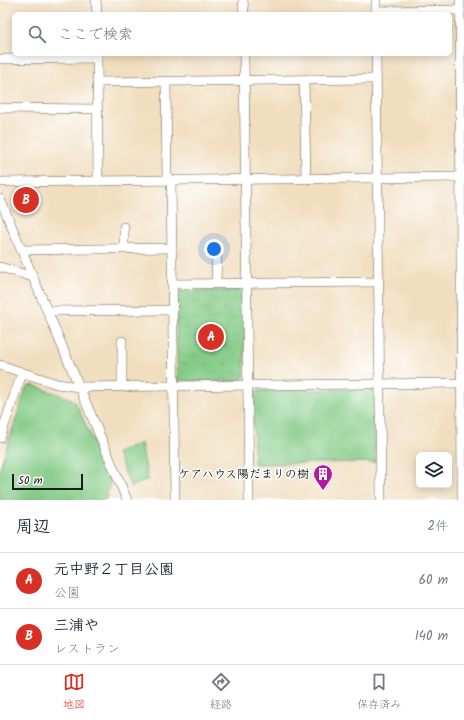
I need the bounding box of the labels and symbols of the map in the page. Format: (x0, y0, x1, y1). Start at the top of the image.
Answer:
pin: B (13, 185, 39, 215)
your location (204, 239, 224, 259)
pin: A (198, 322, 224, 352)
building icon: ケアハウス陽だまりの樹 (312, 463, 334, 491)
place label: ケアハウス陽だまりの樹 (178, 465, 309, 484)
scale bar (12, 472, 83, 491)

